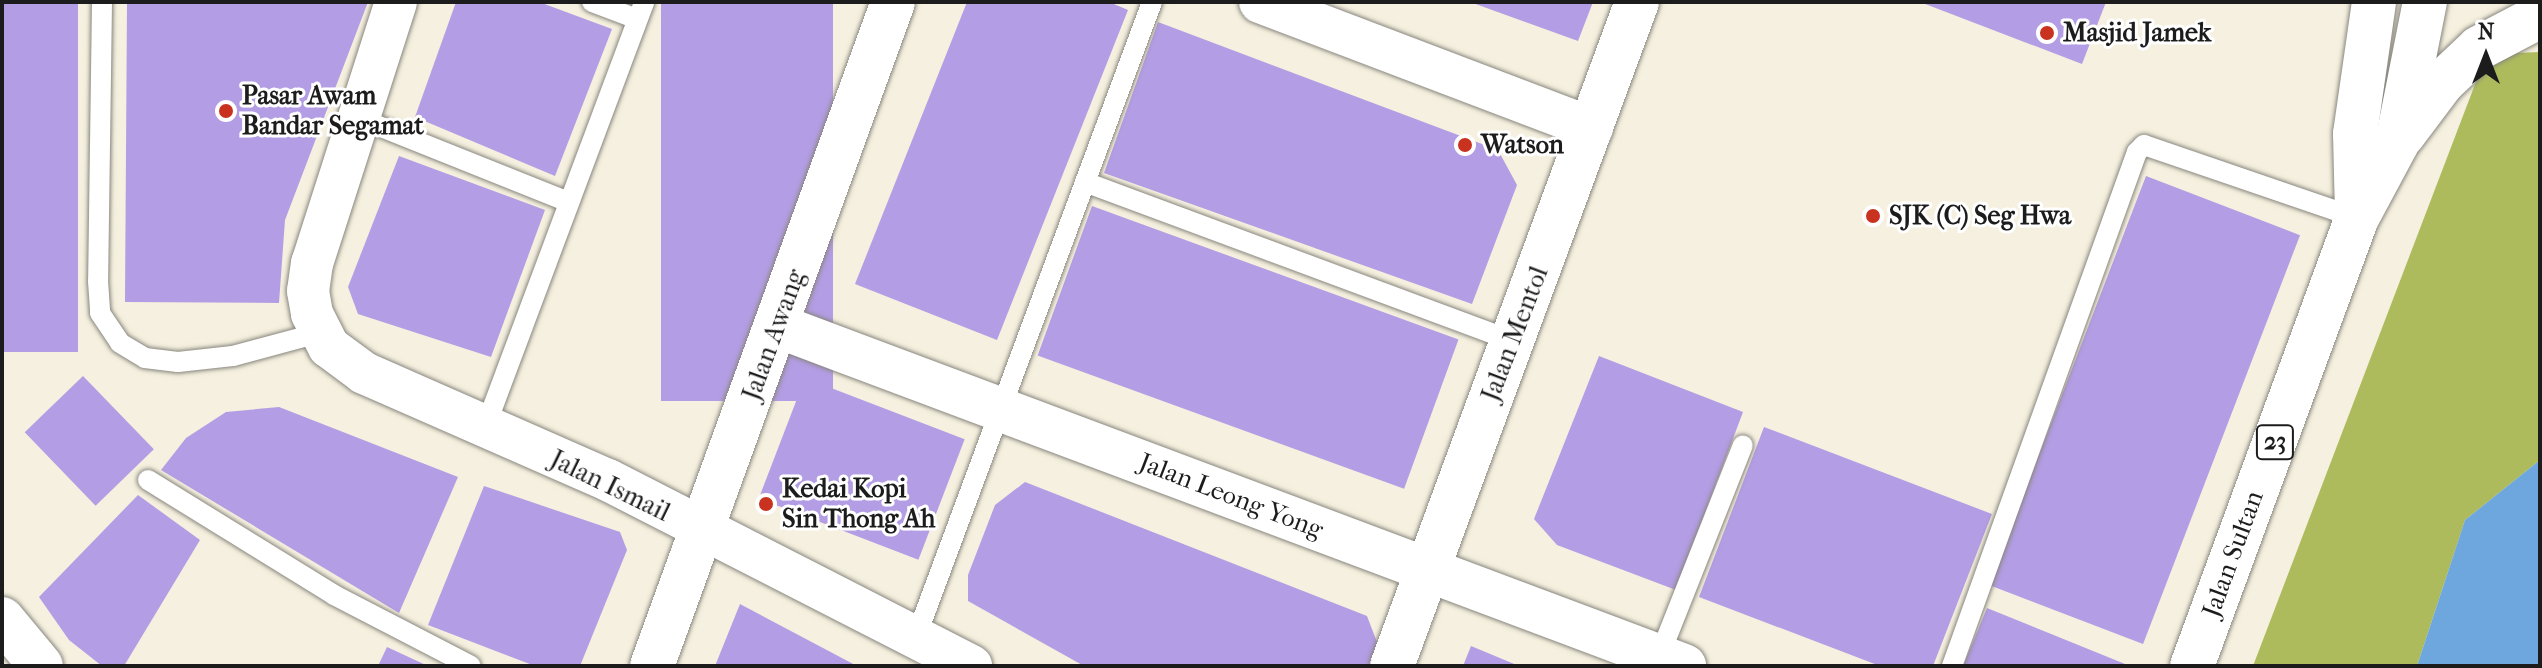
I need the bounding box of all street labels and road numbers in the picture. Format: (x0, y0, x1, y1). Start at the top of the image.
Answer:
street label: Jalan Mentol (1475, 262, 1555, 406)
street label: Jalan Awang (736, 265, 812, 405)
road number: 23 (2255, 422, 2295, 462)
street label: Jalan Ismail (545, 444, 675, 528)
street label: Jalan Leong Yong (1135, 447, 1327, 545)
street label: Jalan Sultan (2196, 486, 2270, 622)

